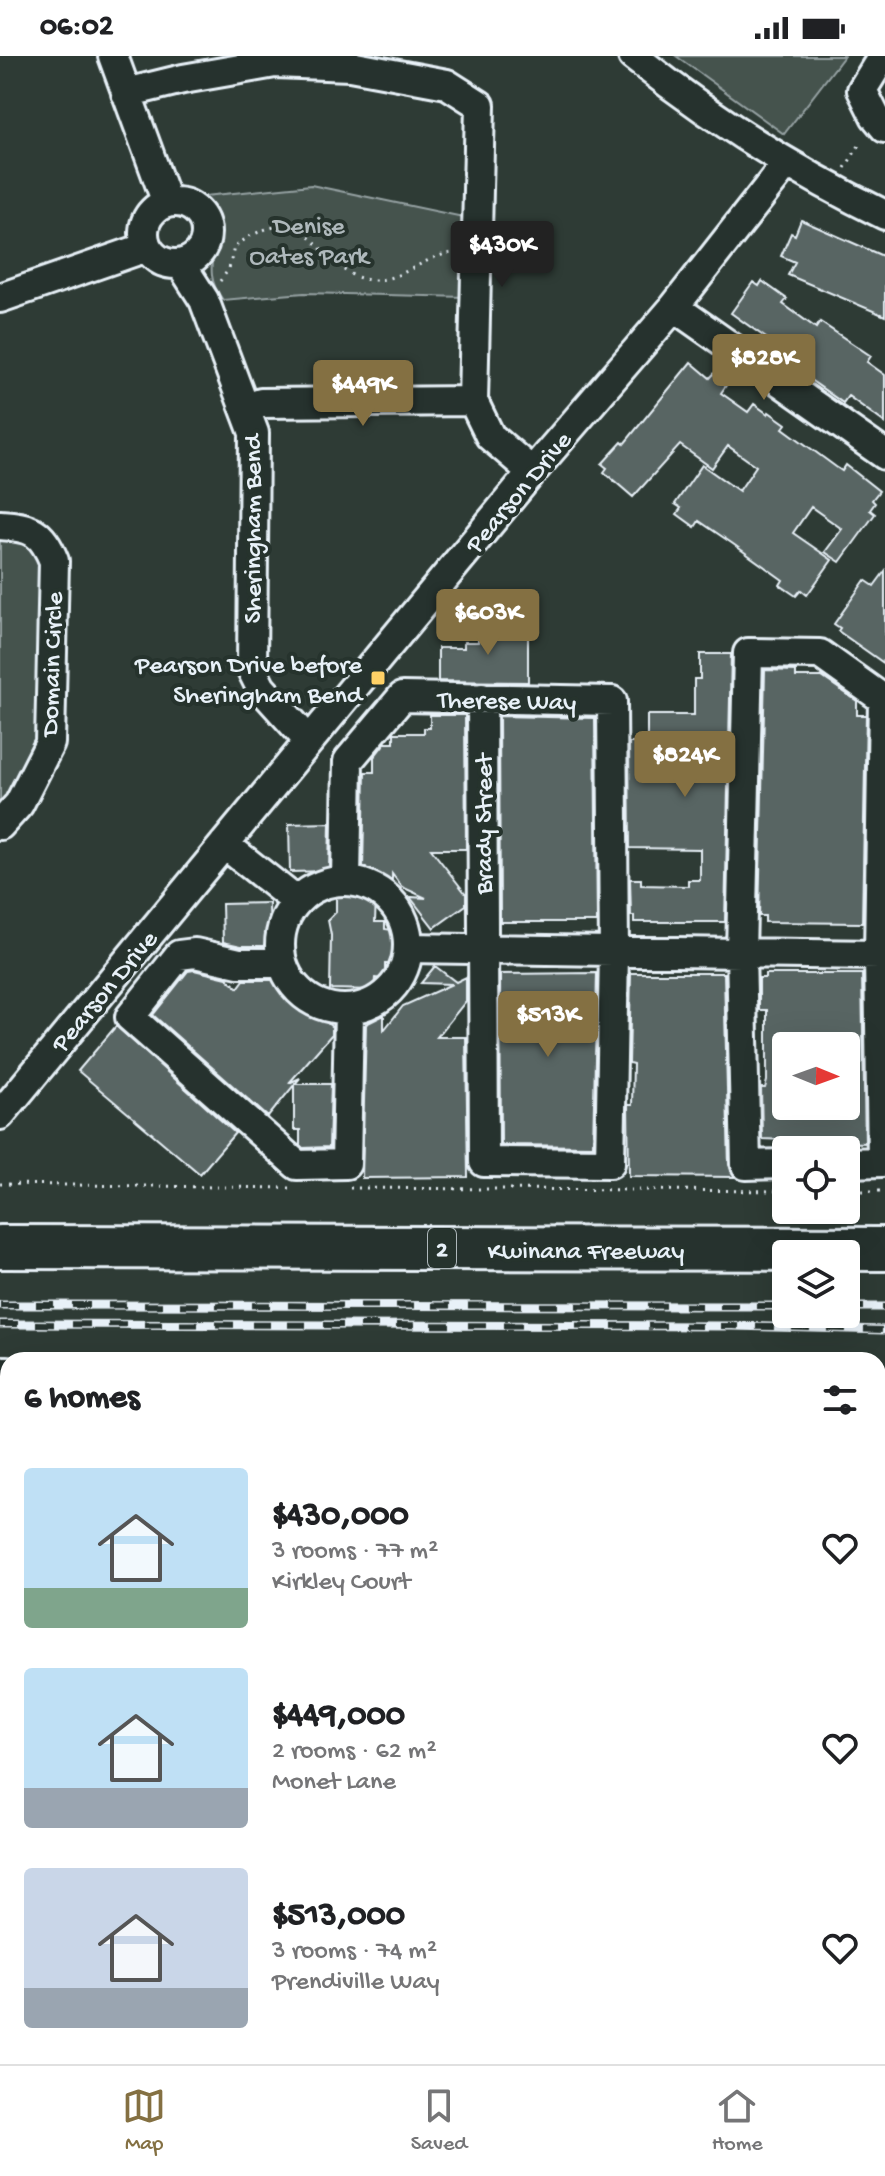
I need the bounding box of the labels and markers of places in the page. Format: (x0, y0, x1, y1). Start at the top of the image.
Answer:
pin: $430K (446, 221, 558, 289)
pin: $828K (708, 334, 820, 402)
pin: $449K (307, 360, 419, 428)
pin: $603K (432, 589, 544, 657)
place label: Pearson Drive before Sheringham Bend (134, 652, 364, 713)
marker: Pearson Drive before Sheringham Bend (369, 669, 387, 687)
pin: $824K (629, 731, 741, 799)
pin: $513K (492, 991, 604, 1059)

